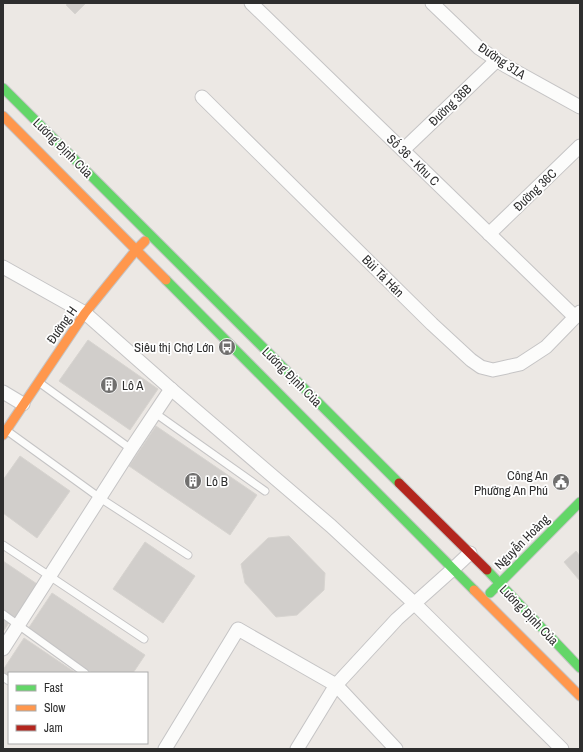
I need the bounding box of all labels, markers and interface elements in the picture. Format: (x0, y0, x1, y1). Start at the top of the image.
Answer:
street label: Đường 31A (475, 39, 530, 83)
street label: Đường 36B (425, 80, 475, 130)
street label: Lương Định Của (30, 115, 97, 182)
street label: Số 36 - Khu C (383, 131, 443, 190)
street label: Đường 36C (510, 165, 561, 215)
street label: Bùi Tá Hán (358, 251, 408, 301)
street label: Đường H (43, 303, 81, 347)
bus stop icon: Siêu thị Chợ Lớn (217, 337, 237, 357)
place label: Siêu thị Chợ Lớn (134, 339, 214, 356)
street label: Lương Định Của (259, 344, 326, 411)
building icon: Lô A (99, 375, 119, 395)
place label: Lô A (122, 377, 144, 394)
place label: Công An Phường An Phú (474, 467, 548, 499)
building icon: Lô B (183, 471, 203, 491)
public building icon: Công An Phường An Phú (551, 472, 571, 492)
place label: Lô B (206, 473, 228, 490)
street label: Nguyễn Hoàng (491, 511, 553, 573)
street label: Lương Định Của (496, 581, 562, 649)
legend (8, 672, 148, 744)
text: Fast (44, 680, 63, 696)
text: Slow (44, 700, 66, 716)
text: Jam (44, 720, 63, 736)

